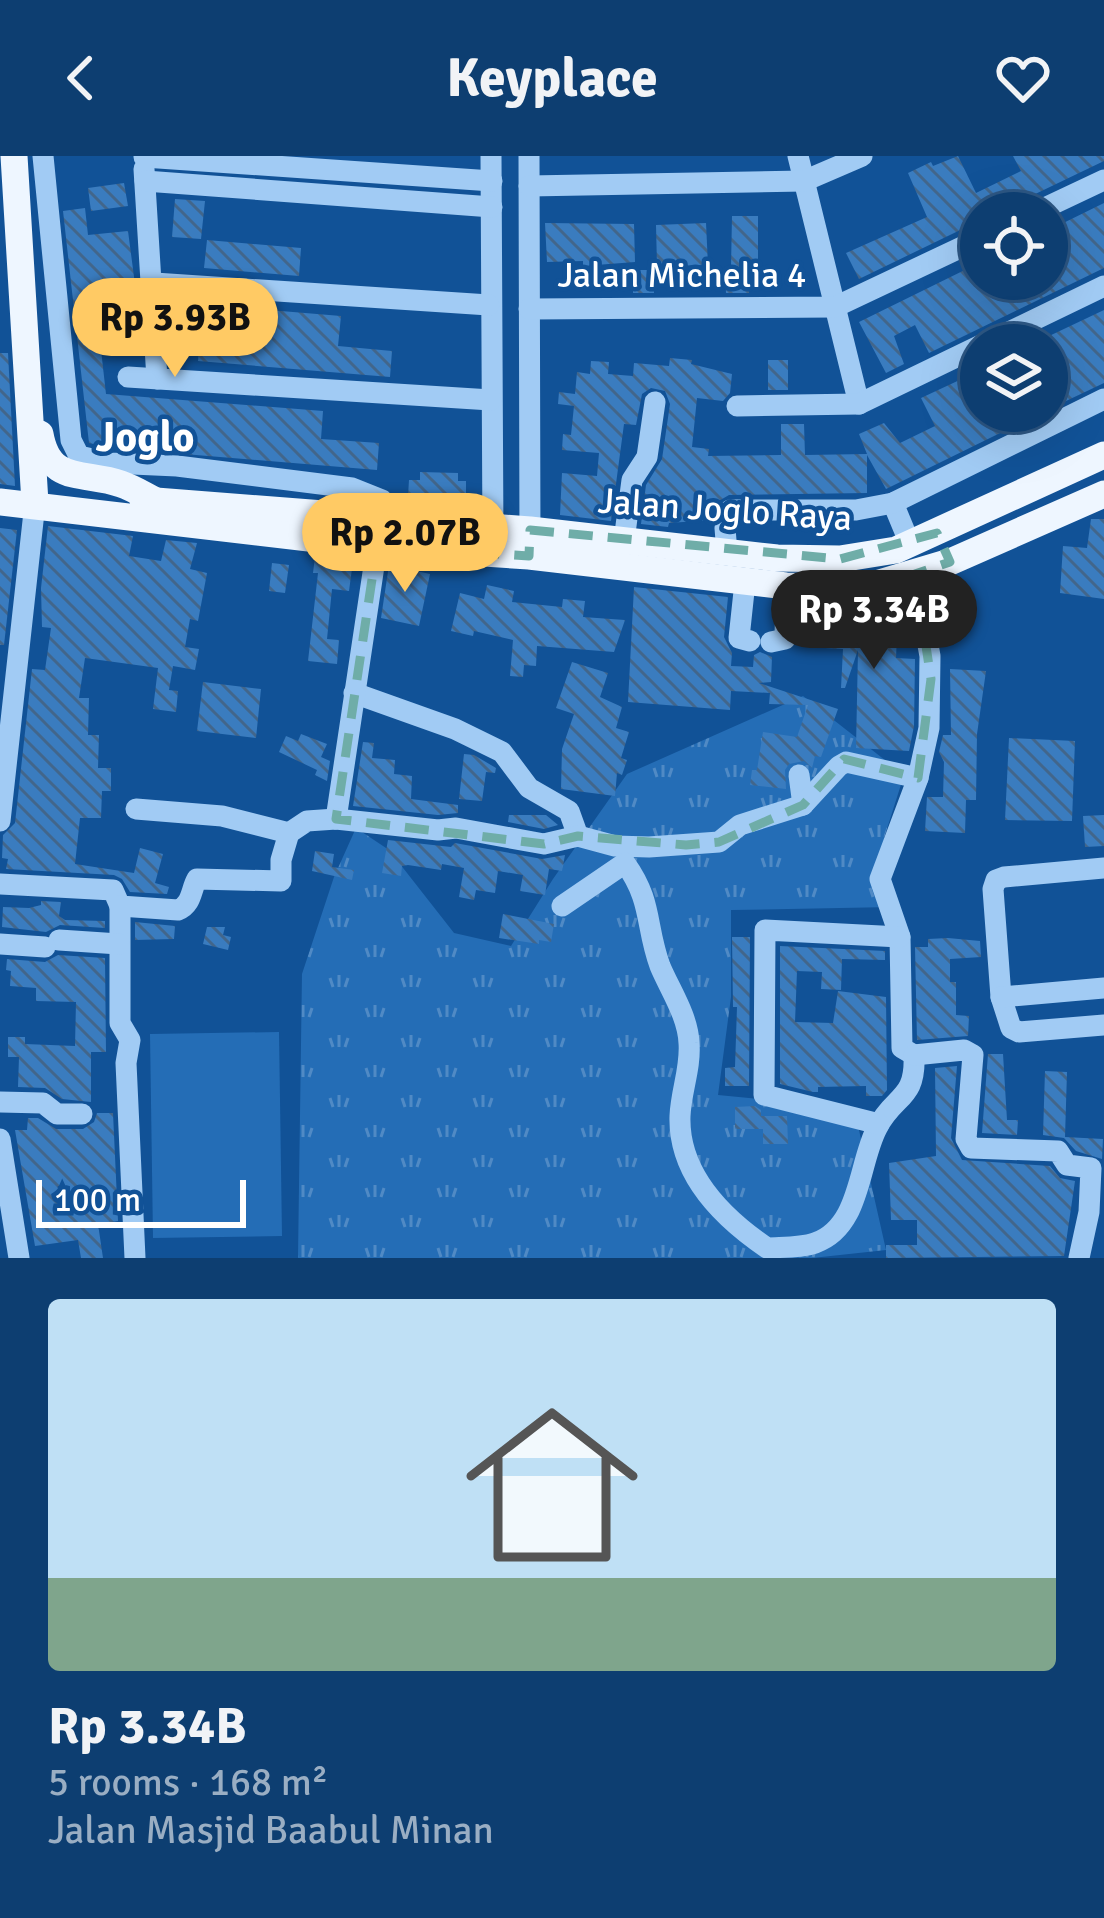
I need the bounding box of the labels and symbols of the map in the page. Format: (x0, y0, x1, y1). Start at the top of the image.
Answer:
street label: Jalan Michelia 4 (557, 253, 807, 298)
pin: Rp 3.93B (51, 278, 299, 380)
district label: Joglo (96, 412, 194, 463)
street label: Jalan Joglo Raya (597, 479, 853, 541)
pin: Rp 2.07B (281, 493, 529, 595)
pin: Rp 3.34B (750, 570, 998, 672)
scale bar (36, 1174, 246, 1227)

